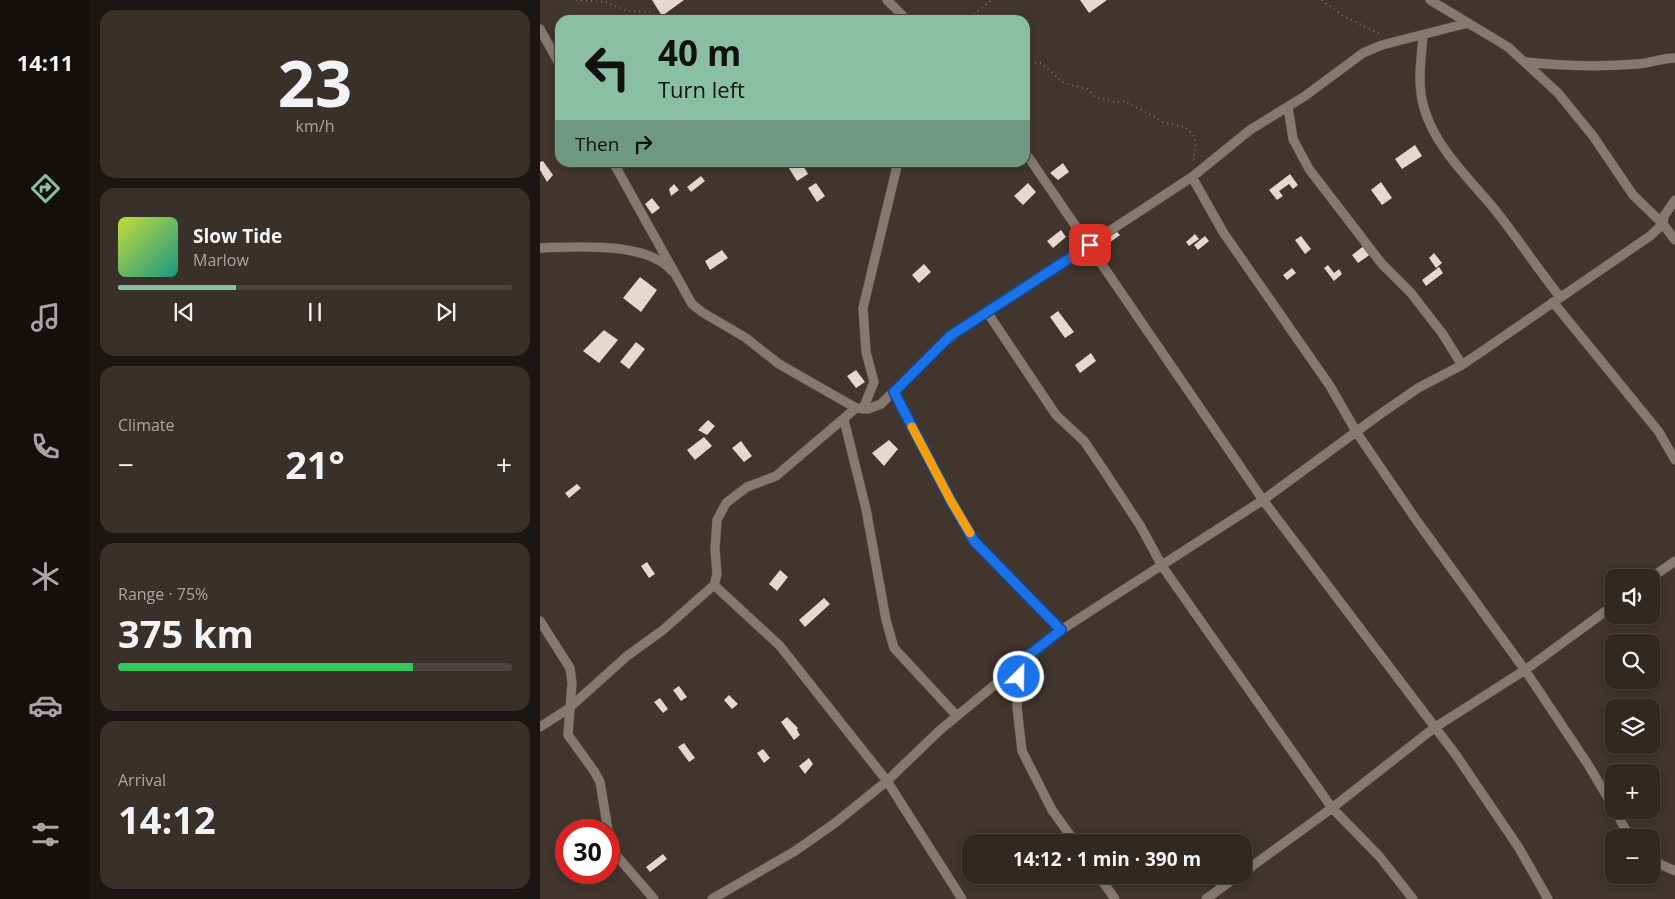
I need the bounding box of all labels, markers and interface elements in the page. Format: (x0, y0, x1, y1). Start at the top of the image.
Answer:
text: 40 m (658, 29, 741, 76)
icon: left (575, 35, 640, 100)
text: 23 (278, 38, 352, 126)
text: 14:11 (17, 47, 73, 77)
text: Turn left (658, 74, 745, 104)
text: km/h (296, 115, 334, 137)
icon: right (629, 130, 657, 158)
text: Then (575, 131, 619, 157)
icon: directions (28, 171, 63, 206)
text: Slow Tide (193, 223, 282, 249)
pin (1069, 224, 1111, 266)
icon: arrive (1076, 231, 1104, 259)
text: Marlow (193, 249, 249, 271)
icon: previous (170, 298, 198, 326)
icon: pause (301, 298, 329, 326)
icon: next (432, 298, 460, 326)
icon: music (28, 300, 63, 335)
text: Climate (118, 414, 175, 436)
icon: phone (28, 429, 63, 464)
text: 21° (285, 438, 345, 490)
text: − (118, 445, 134, 483)
text: + (496, 445, 512, 483)
icon: climate (28, 559, 63, 594)
map controls (1605, 569, 1660, 884)
button: sound (1605, 569, 1660, 624)
text: Range · 75% (118, 583, 208, 605)
text: 375 km (118, 607, 254, 659)
button: search (1605, 634, 1660, 689)
position arrow (992, 650, 1044, 702)
icon: car (28, 688, 63, 723)
button: layers (1605, 699, 1660, 754)
button: + (1605, 764, 1660, 819)
text: Arrival (118, 769, 166, 791)
text: 14:12 (118, 793, 216, 845)
icon: filters (28, 817, 63, 852)
speed limit sign: 30 (555, 819, 620, 884)
button: − (1605, 829, 1660, 884)
text: 14:12 · 1 min · 390 m (1013, 846, 1201, 872)

